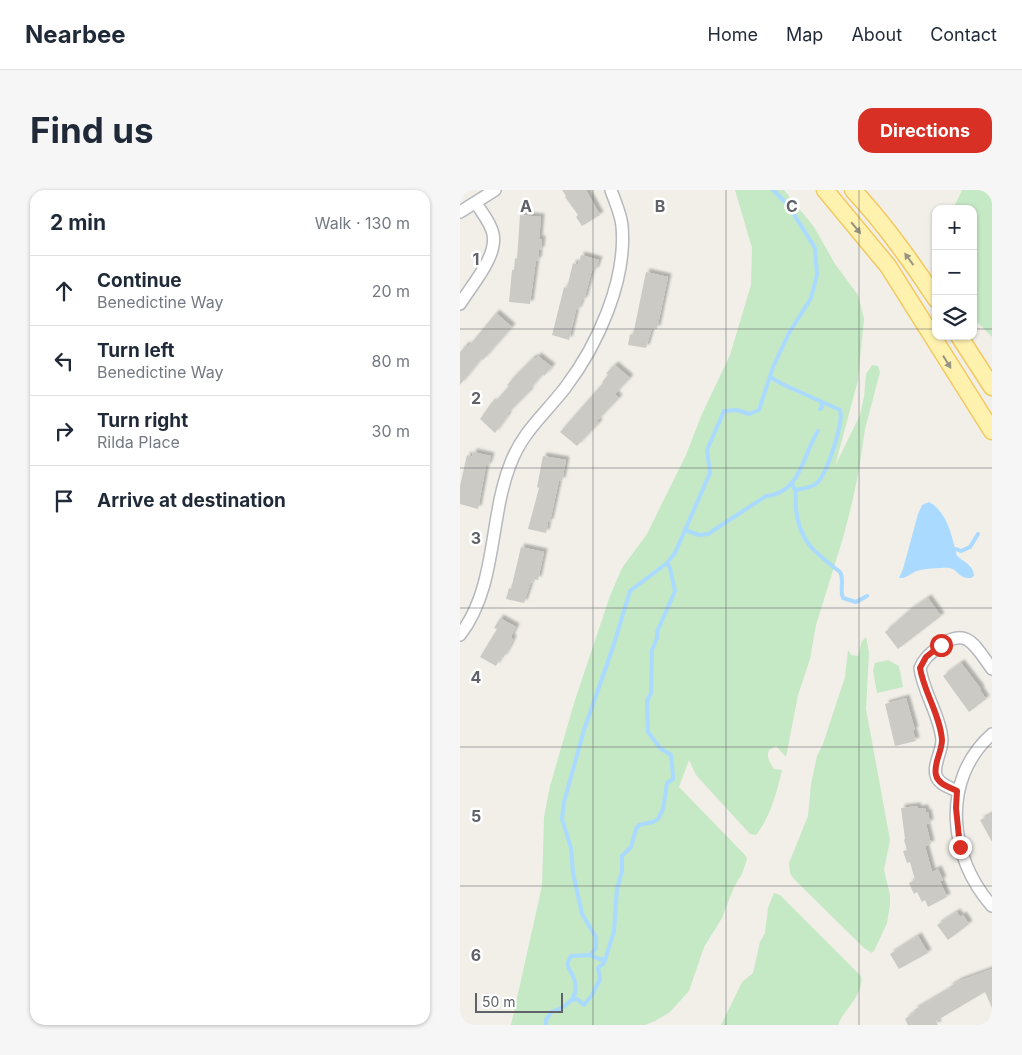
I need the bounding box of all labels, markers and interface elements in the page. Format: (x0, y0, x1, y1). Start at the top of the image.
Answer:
text: Nearbee (25, 20, 126, 49)
text: Home (708, 24, 758, 45)
text: Map (786, 24, 823, 45)
text: About (851, 24, 902, 45)
text: Contact (930, 24, 997, 45)
button: Directions (858, 108, 992, 153)
text: Find us (30, 109, 154, 151)
text: A (520, 196, 532, 216)
text: B (655, 196, 665, 216)
text: C (786, 196, 798, 216)
map controls (932, 205, 977, 340)
button: + (932, 205, 977, 250)
text: 2 min (50, 210, 106, 235)
text: Walk · 130 m (315, 213, 410, 233)
one-way arrow (851, 221, 862, 234)
text: 1 (473, 249, 479, 269)
button: − (932, 250, 977, 295)
one-way arrow (904, 252, 914, 266)
text: Continue (97, 269, 182, 292)
icon: ahead (50, 277, 78, 305)
text: 20 m (372, 281, 410, 301)
text: Benedictine Way (97, 292, 223, 312)
button: layers (932, 295, 977, 340)
text: Turn left (97, 339, 175, 362)
icon: left (50, 347, 78, 375)
text: 80 m (371, 351, 410, 371)
one-way arrow (943, 355, 952, 368)
text: Benedictine Way (97, 362, 223, 382)
text: 2 (471, 388, 481, 408)
text: Turn right (97, 409, 188, 432)
icon: right (50, 417, 78, 445)
text: 30 m (372, 421, 410, 441)
text: Rilda Place (97, 432, 180, 452)
icon: arrive (50, 487, 78, 515)
text: Arrive at destination (97, 489, 286, 512)
text: 3 (471, 528, 481, 548)
route start (930, 634, 953, 657)
text: 4 (471, 667, 482, 687)
text: 5 (471, 806, 481, 826)
route end (949, 836, 972, 859)
text: 6 (471, 945, 481, 965)
scale bar (475, 990, 562, 1013)
text: 50 m (482, 993, 516, 1010)

